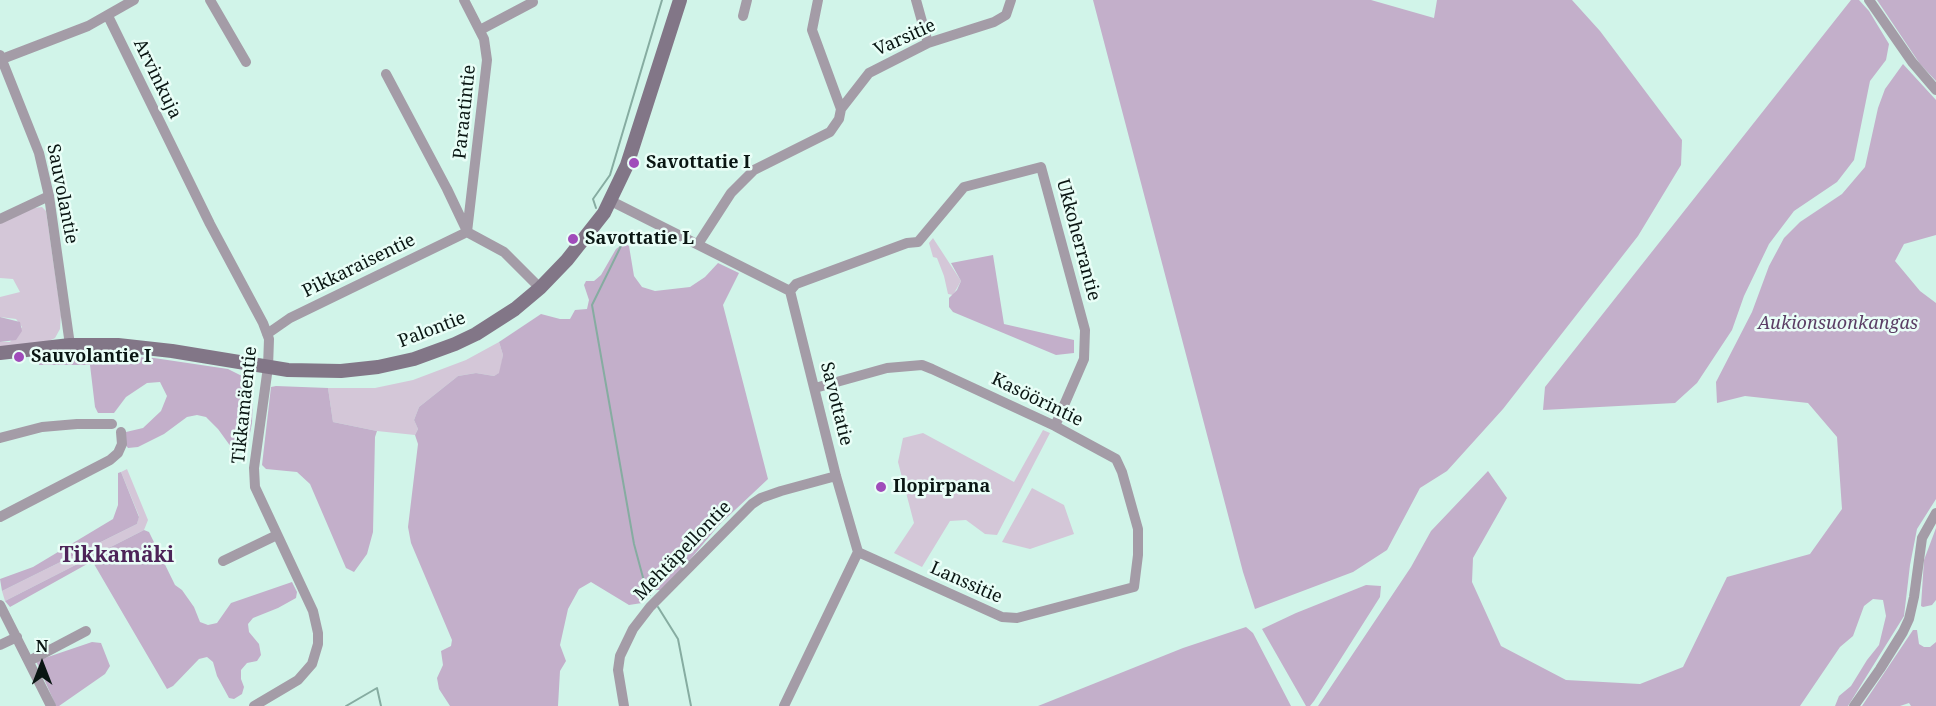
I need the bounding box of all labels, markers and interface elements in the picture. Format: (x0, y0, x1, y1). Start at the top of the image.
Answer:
street label: Varsitie (871, 15, 939, 61)
street label: Arvinkuja (128, 35, 186, 123)
street label: Paraatintie (449, 64, 481, 160)
street label: Sauvolantie (42, 142, 82, 246)
place label: Savottatie I (646, 152, 750, 174)
marker: Savottatie I (627, 156, 641, 170)
street label: Ukkoherrantie (1051, 177, 1105, 303)
place label: Savottatie L (585, 228, 694, 250)
street label: Pikkaraisentie (299, 229, 419, 303)
marker: Savottatie L (566, 232, 580, 246)
street label: Palontie (395, 307, 469, 353)
park label: Aukionsuonkangas (1758, 313, 1918, 335)
street label: Tikkamäentie (228, 345, 262, 465)
place label: Sauvolantie I (31, 346, 151, 368)
marker: Sauvolantie I (12, 350, 26, 364)
street label: Savottatie (815, 360, 857, 448)
street label: Kasöörintie (988, 369, 1086, 431)
place label: Ilopirpana (893, 476, 990, 498)
marker: Ilopirpana (874, 480, 888, 494)
street label: Mehtäpellontie (630, 497, 736, 605)
district label: Tikkamäki (60, 543, 174, 569)
street label: Lanssitie (927, 558, 1005, 608)
north arrow (12, 634, 72, 694)
text: N (36, 635, 48, 657)

